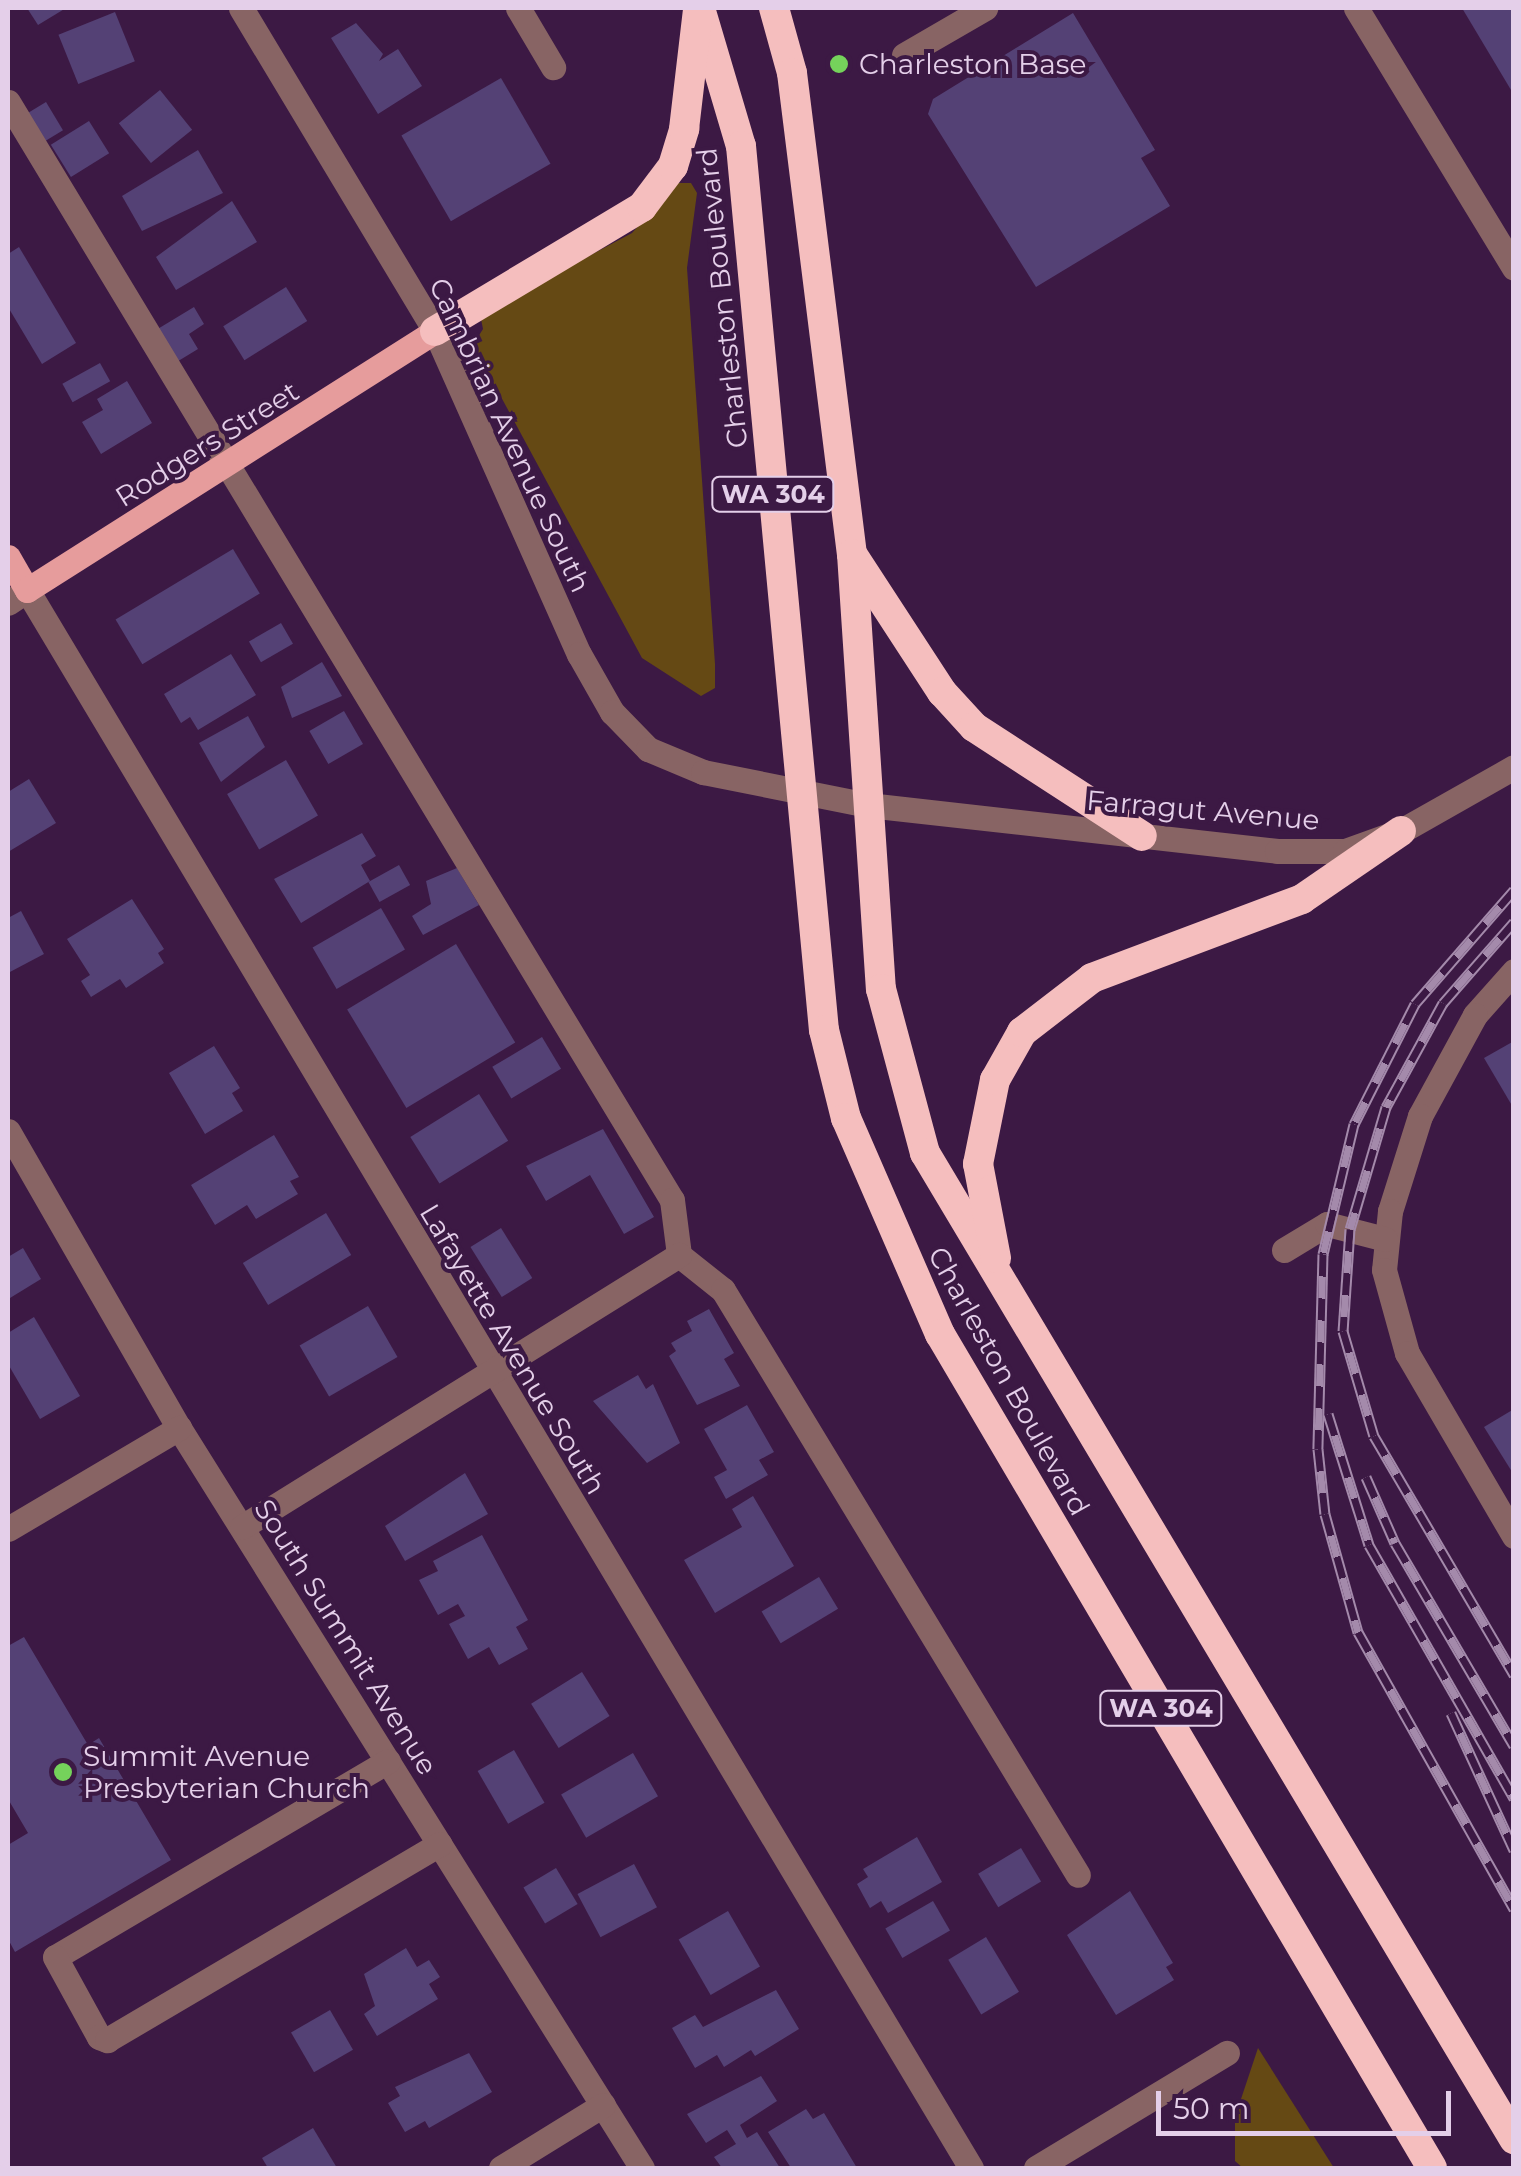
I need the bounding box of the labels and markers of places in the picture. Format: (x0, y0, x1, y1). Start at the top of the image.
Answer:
place label: Charleston Base (859, 47, 1086, 81)
marker: Charleston Base (828, 53, 850, 75)
place label: Summit Avenue Presbyterian Church (83, 1739, 370, 1805)
marker: Summit Avenue Presbyterian Church (52, 1761, 74, 1783)

